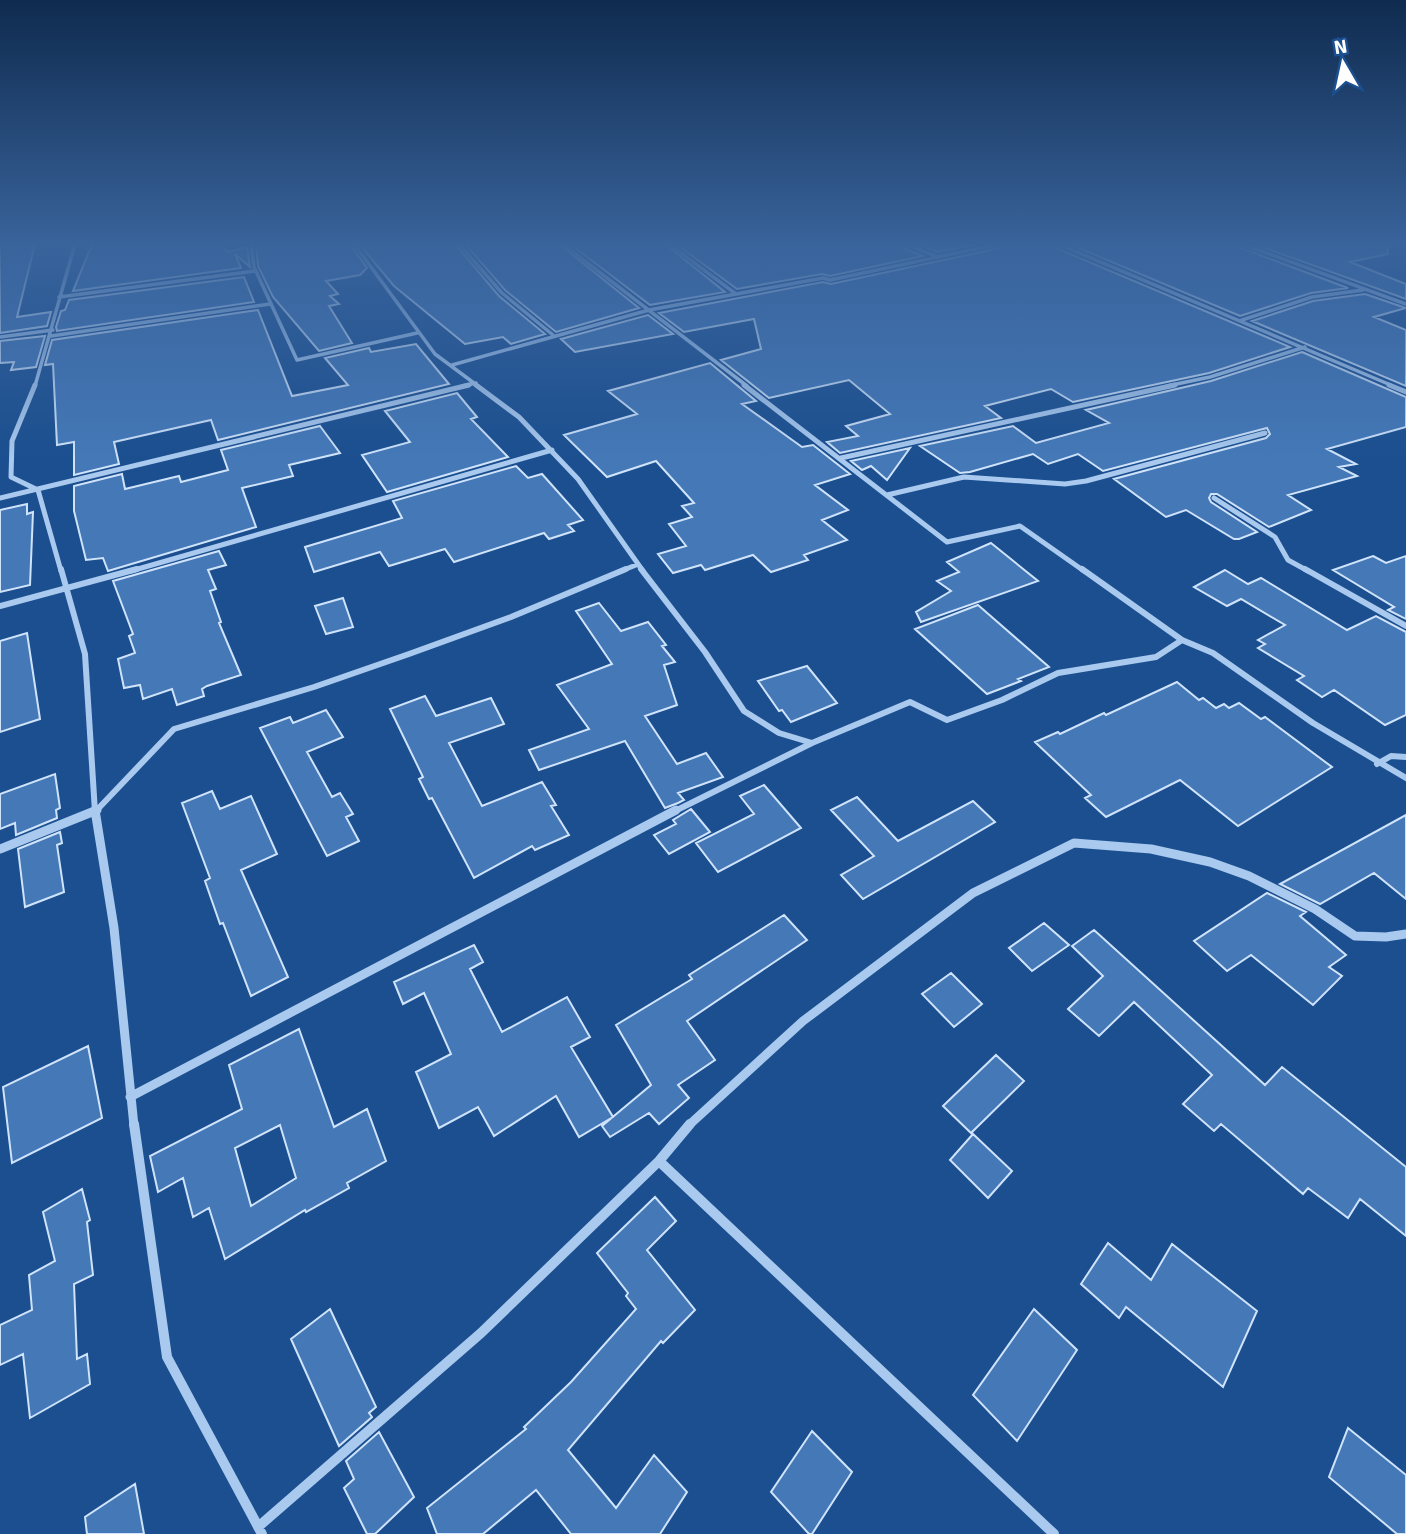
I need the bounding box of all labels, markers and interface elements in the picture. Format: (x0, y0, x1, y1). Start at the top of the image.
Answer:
north arrow (1308, 28, 1378, 98)
text: N (1332, 34, 1349, 60)

